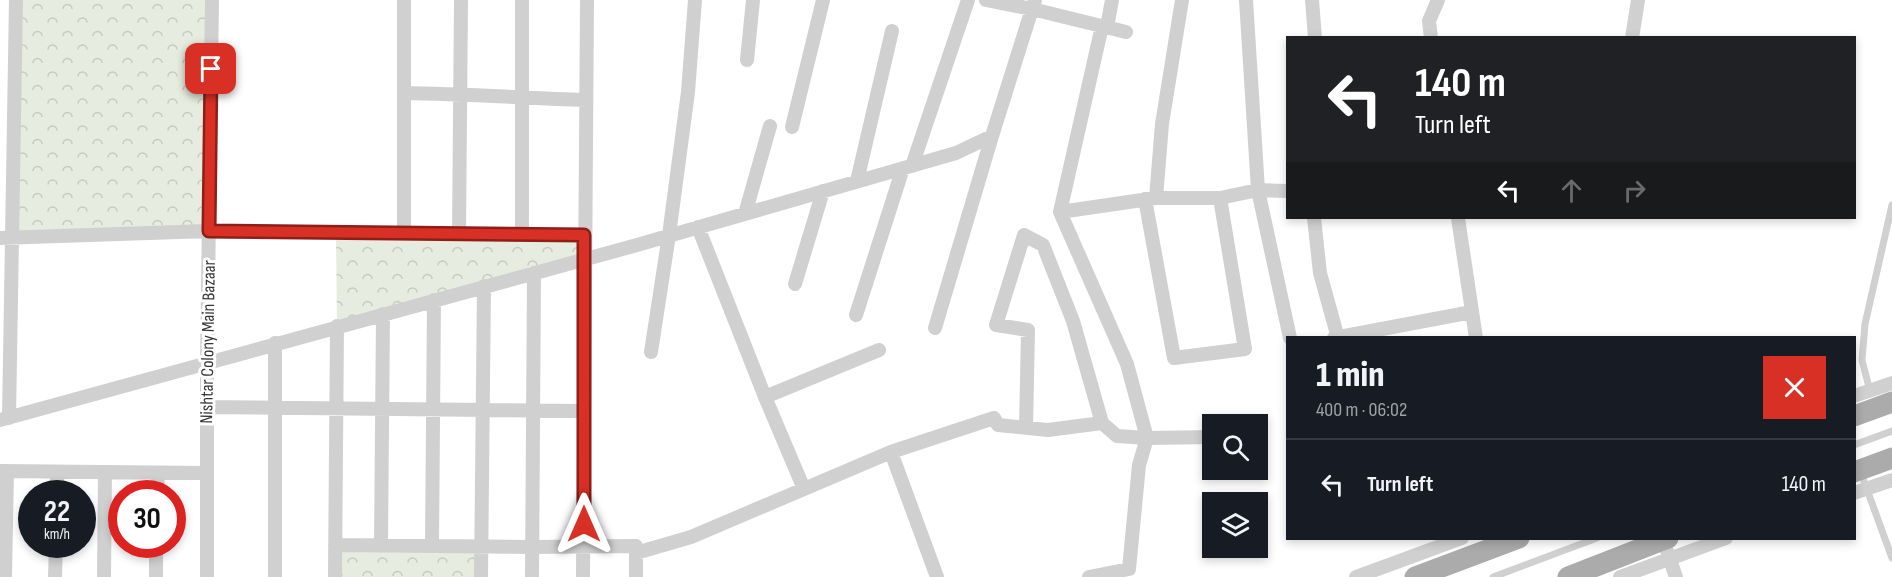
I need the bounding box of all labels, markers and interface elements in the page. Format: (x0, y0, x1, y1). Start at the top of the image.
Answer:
pin (185, 43, 236, 94)
icon: arrive (194, 52, 227, 85)
text: 140 m (1415, 58, 1506, 109)
icon: left (1316, 60, 1394, 138)
text: Turn left (1415, 109, 1491, 141)
icon: left (1492, 174, 1525, 207)
icon: ahead (1555, 174, 1588, 207)
icon: right (1618, 174, 1651, 207)
street label: Nishtar Colony Main Bazaar (196, 260, 220, 424)
text: 1 min (1316, 354, 1384, 397)
button: close (1763, 356, 1826, 419)
text: 400 m · 06:02 (1316, 398, 1407, 422)
map controls (1202, 414, 1268, 558)
button: search (1202, 414, 1268, 480)
icon: left (1316, 468, 1349, 501)
text: Turn left (1367, 471, 1433, 498)
text: 140 m (1782, 471, 1826, 498)
speed limit sign: 30 (108, 480, 186, 558)
position arrow (552, 492, 616, 556)
button: layers (1202, 492, 1268, 558)
text: 22 (44, 494, 70, 530)
text: km/h (44, 525, 70, 544)

